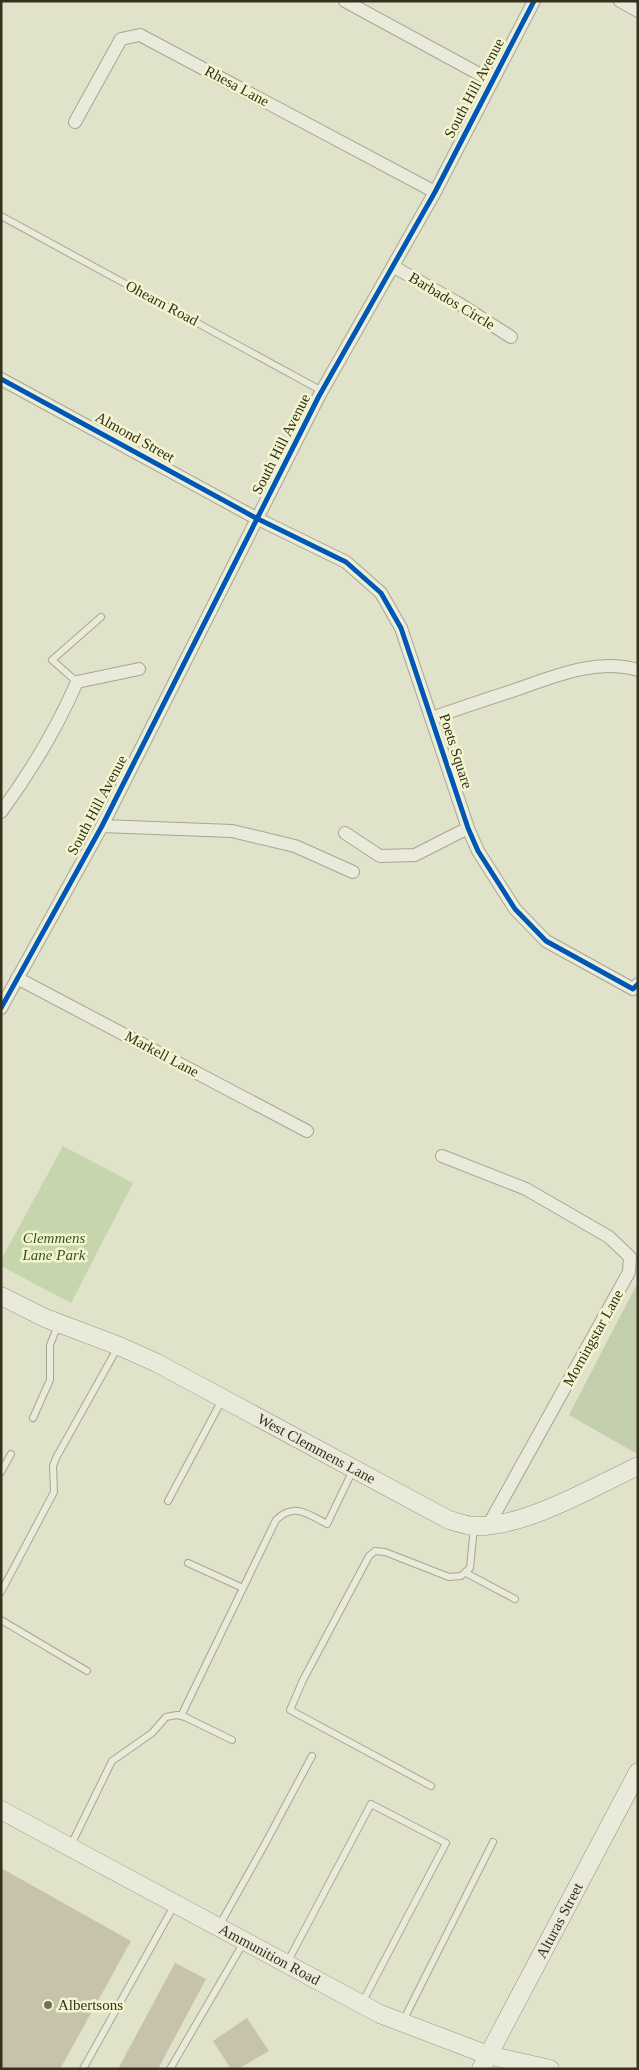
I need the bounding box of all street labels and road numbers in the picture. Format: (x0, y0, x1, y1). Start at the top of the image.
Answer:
street label: South Hill Avenue (441, 35, 507, 141)
street label: Rhesa Lane (202, 62, 272, 110)
street label: Barbados Circle (406, 269, 498, 333)
street label: Ohearn Road (123, 277, 201, 329)
street label: South Hill Avenue (249, 391, 313, 497)
street label: Almond Street (93, 409, 178, 466)
street label: Poets Square (436, 711, 476, 791)
street label: South Hill Avenue (64, 752, 130, 858)
street label: Markell Lane (122, 1028, 202, 1080)
street label: Morningstar Lane (560, 1287, 626, 1389)
street label: West Clemmens Lane (255, 1411, 378, 1487)
street label: Alturas Street (533, 1879, 586, 1961)
street label: Ammunition Road (216, 1921, 323, 1988)

